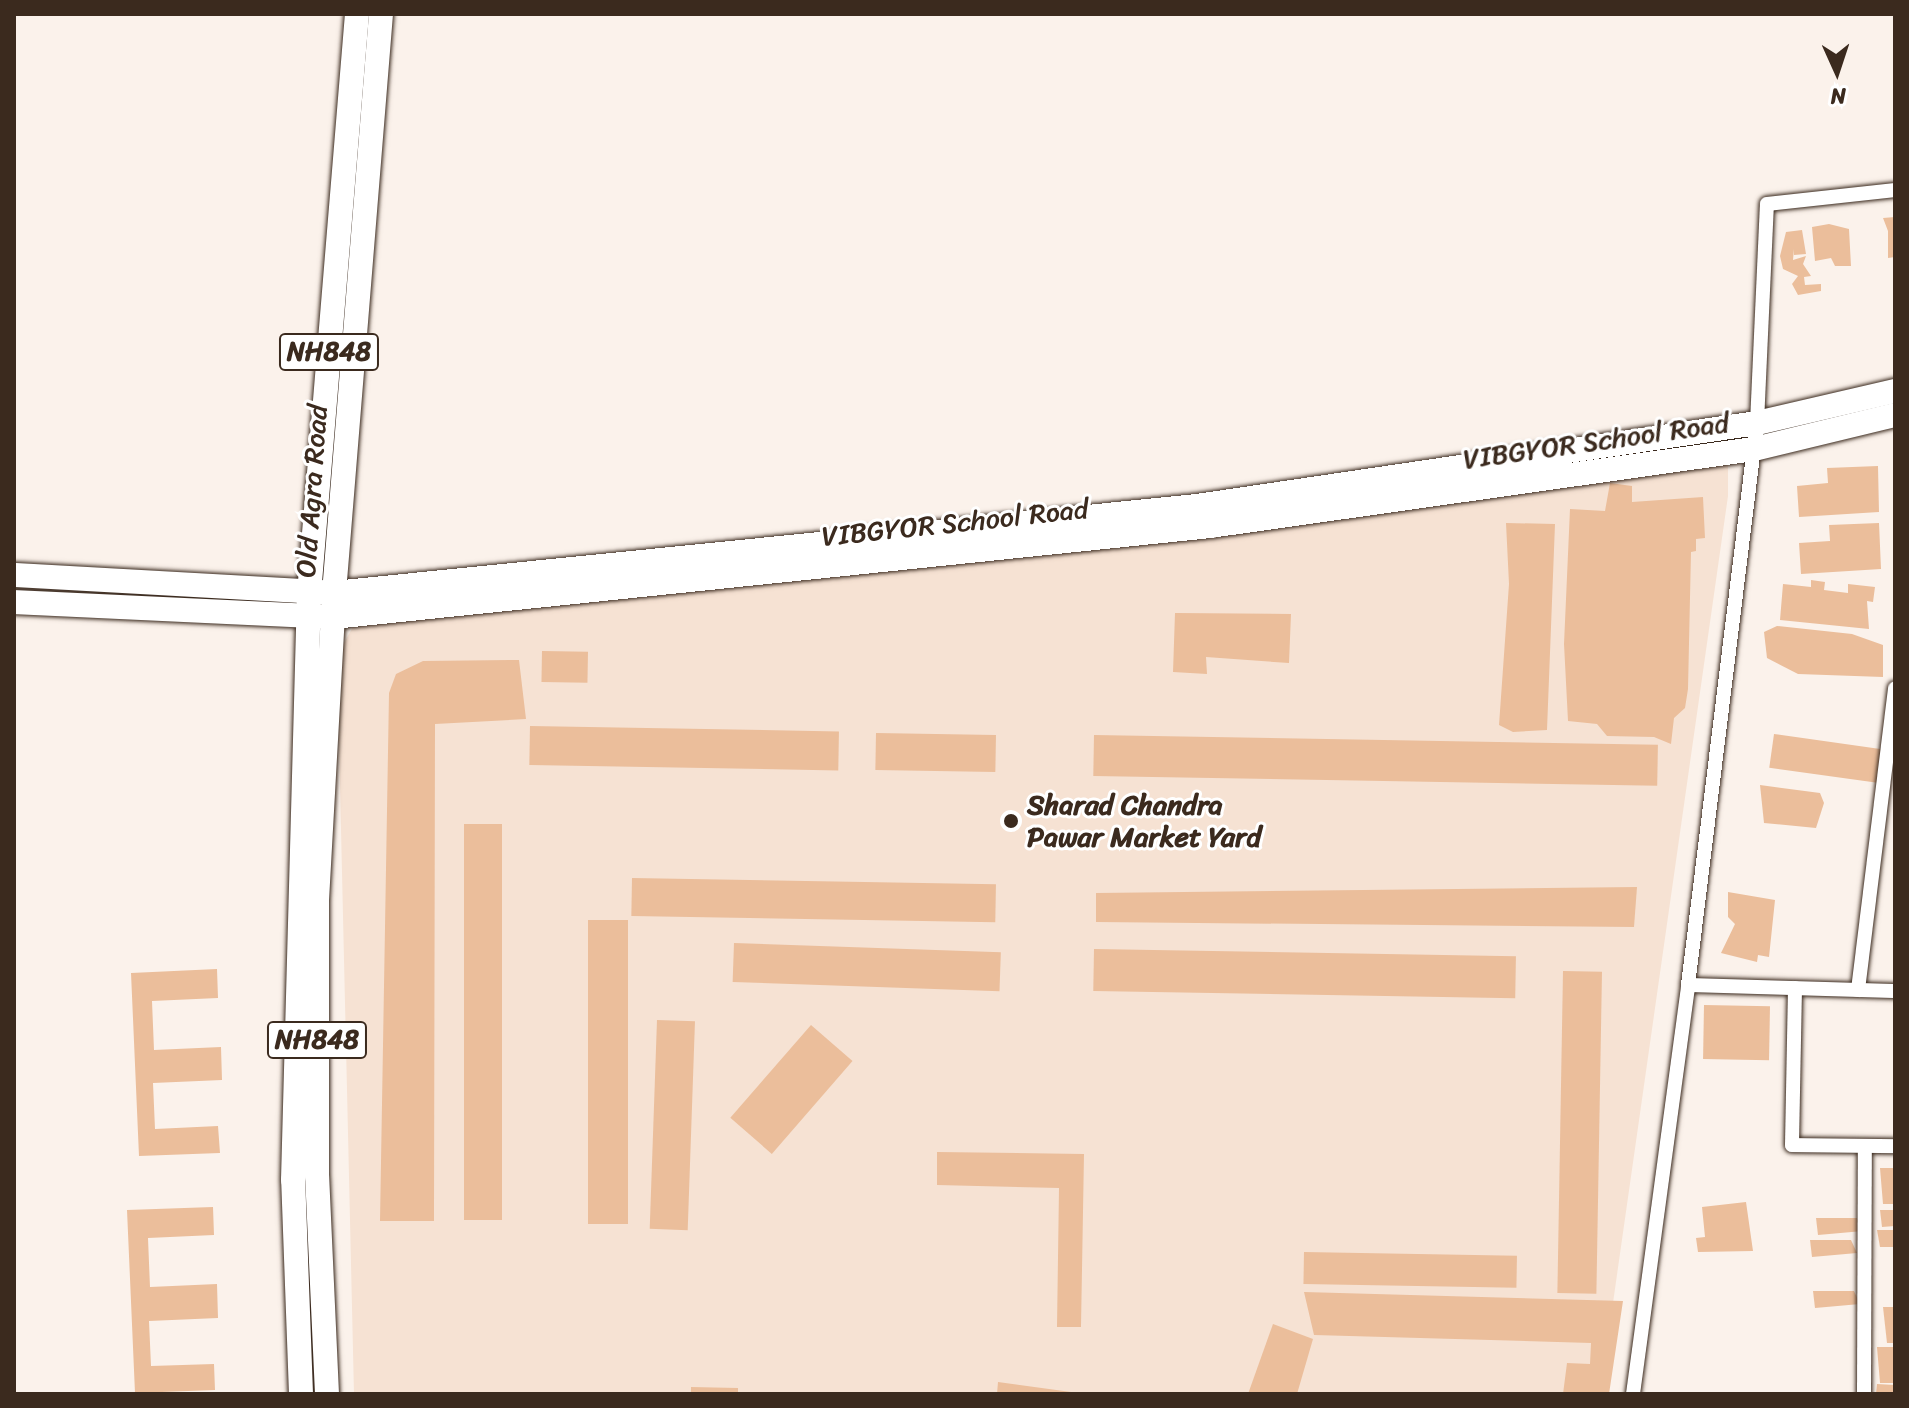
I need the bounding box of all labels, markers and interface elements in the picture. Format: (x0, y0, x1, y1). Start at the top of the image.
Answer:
north arrow (1797, 32, 1877, 112)
text: N (1830, 77, 1847, 116)
road number: NH848 (277, 330, 381, 374)
street label: Old Agra Road (289, 403, 335, 579)
street label: VIBGYOR School Road (1459, 406, 1733, 476)
street label: VIBGYOR School Road (818, 492, 1092, 554)
place label: Sharad Chandra Pawar Market Yard (1027, 788, 1259, 854)
marker: Sharad Chandra Pawar Market Yard (1002, 812, 1020, 830)
road number: NH848 (265, 1018, 369, 1062)

